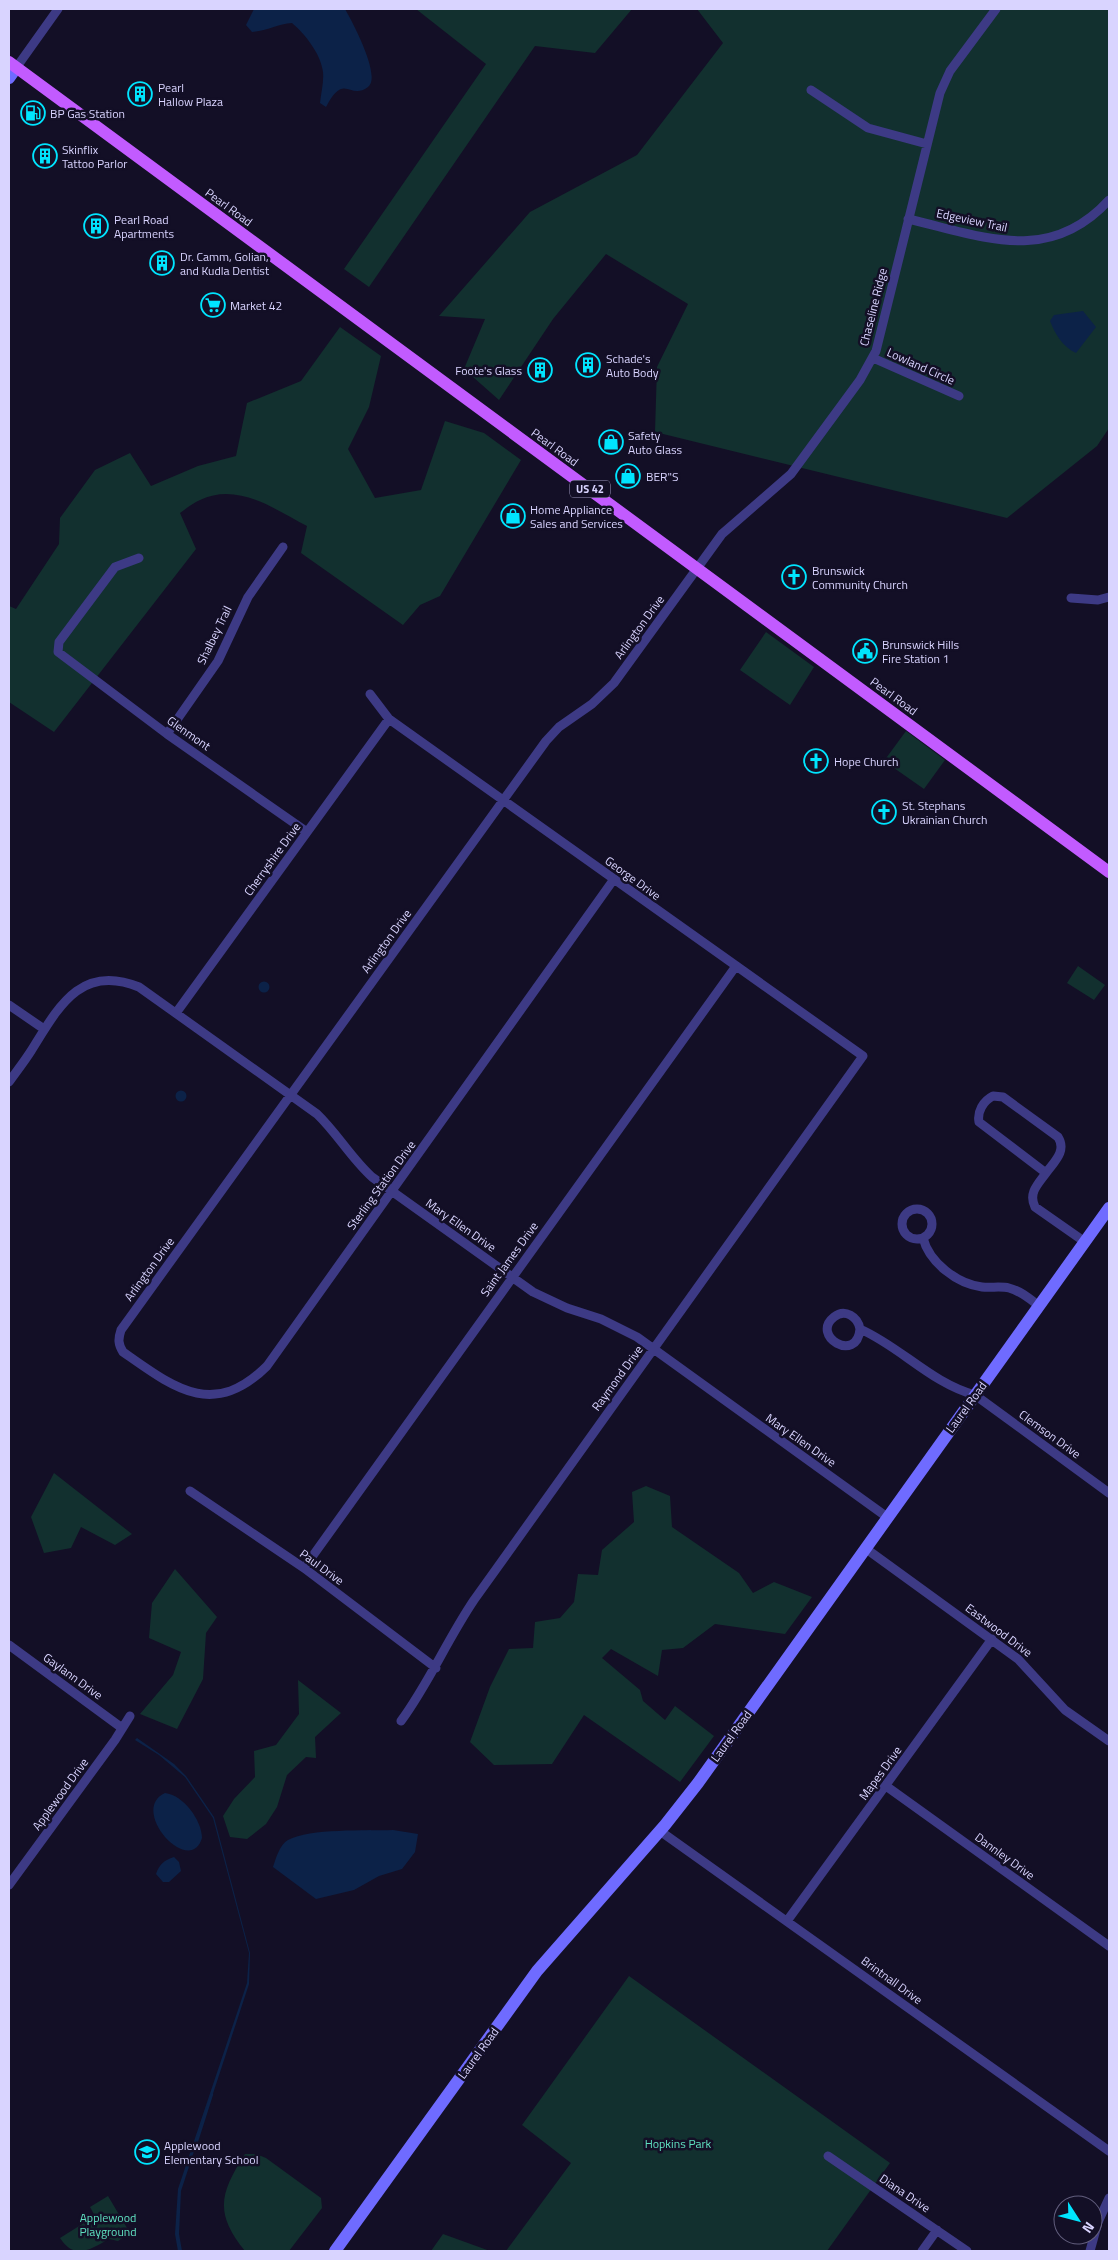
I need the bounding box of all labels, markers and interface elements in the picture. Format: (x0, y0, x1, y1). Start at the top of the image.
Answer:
place label: Pearl Hallow Plaza (158, 78, 223, 111)
building icon: Pearl Hallow Plaza (127, 81, 153, 107)
fuel station icon: BP Gas Station (20, 100, 46, 126)
place label: BP Gas Station (50, 104, 125, 123)
place label: Skinflix Tattoo Parlor (62, 140, 127, 173)
building icon: Skinflix Tattoo Parlor (32, 143, 58, 169)
street label: Pearl Road (201, 183, 257, 231)
street label: Edgeview Trail (935, 203, 1009, 237)
place label: Pearl Road Apartments (114, 210, 175, 243)
building icon: Pearl Road Apartments (83, 213, 109, 239)
place label: Dr. Camm, Golian, and Kudla Dentist (180, 247, 270, 280)
building icon: Dr. Camm, Golian, and Kudla Dentist (149, 250, 175, 276)
street label: Chaseline Ridge (854, 266, 892, 348)
supermarket icon: Market 42 (200, 292, 226, 318)
place label: Market 42 (230, 296, 282, 315)
street label: Lowland Circle (884, 343, 958, 389)
place label: Schade's Auto Body (606, 349, 659, 382)
building icon: Schade's Auto Body (575, 352, 601, 378)
building icon: Foote's Glass (527, 357, 553, 383)
place label: Foote's Glass (455, 361, 522, 380)
street label: Pearl Road (527, 423, 583, 471)
place label: Safety Auto Glass (628, 426, 682, 459)
shop icon: Safety Auto Glass (598, 429, 624, 455)
shop icon: BER"S (615, 463, 641, 489)
place label: BER"S (646, 467, 678, 486)
road number: US 42 (570, 480, 610, 498)
place label: Home Appliance Sales and Services (530, 500, 623, 533)
shop icon: Home Appliance Sales and Services (500, 503, 526, 529)
place label: Brunswick Community Church (812, 561, 908, 594)
church icon: Brunswick Community Church (781, 564, 807, 590)
street label: Arlington Drive (609, 591, 669, 663)
street label: Shalbey Trail (192, 602, 236, 668)
place label: Brunswick Hills Fire Station 1 (882, 635, 960, 668)
public building icon: Brunswick Hills Fire Station 1 (852, 638, 878, 664)
street label: Pearl Road (866, 672, 922, 720)
street label: Glenmont (163, 711, 215, 755)
church icon: Hope Church (803, 748, 829, 774)
place label: Hope Church (834, 752, 898, 771)
place label: St. Stephans Ukrainian Church (902, 796, 988, 829)
church icon: St. Stephans Ukrainian Church (871, 799, 897, 825)
street label: Cherryshire Drive (239, 818, 305, 900)
street label: George Drive (601, 851, 665, 905)
street label: Arlington Drive (356, 905, 416, 977)
street label: Sterling Station Drive (342, 1136, 420, 1234)
street label: Mary Ellen Drive (422, 1194, 500, 1256)
street label: Saint James Drive (475, 1218, 543, 1300)
street label: Arlington Drive (119, 1233, 179, 1305)
street label: Raymond Drive (587, 1341, 647, 1415)
street label: Laurel Road (941, 1377, 991, 1437)
street label: Clemson Drive (1015, 1405, 1085, 1463)
street label: Mary Ellen Drive (762, 1409, 840, 1471)
street label: Paul Drive (296, 1544, 348, 1590)
street label: Eastwood Drive (962, 1599, 1036, 1661)
street label: Gaylann Drive (39, 1648, 107, 1704)
street label: Laurel Road (706, 1706, 756, 1766)
street label: Mapes Drive (854, 1742, 906, 1804)
street label: Applewood Drive (27, 1754, 93, 1834)
street label: Dannley Drive (971, 1828, 1039, 1884)
street label: Brintnall Drive (857, 1951, 927, 2009)
street label: Laurel Road (453, 2023, 503, 2083)
park label: Hopkins Park (645, 2134, 712, 2153)
place label: Applewood Elementary School (164, 2136, 258, 2169)
school or university icon: Applewood Elementary School (134, 2139, 160, 2165)
street label: Diana Drive (876, 2169, 934, 2217)
north arrow (1053, 2195, 1103, 2245)
park label: Applewood Playground (79, 2208, 137, 2241)
text: N (1078, 2218, 1100, 2238)

